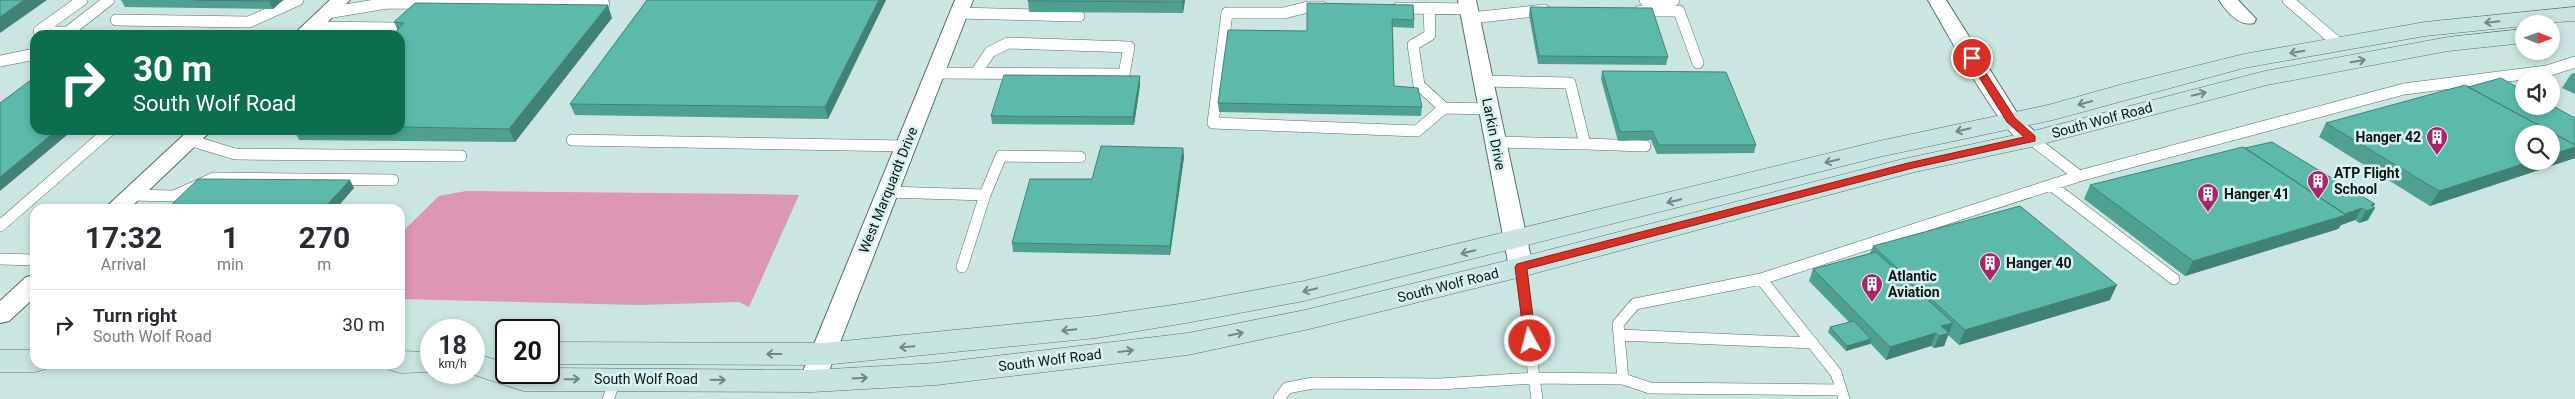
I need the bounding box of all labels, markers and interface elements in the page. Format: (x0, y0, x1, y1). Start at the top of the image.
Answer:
north arrow (2515, 15, 2560, 60)
map controls (2515, 15, 2560, 170)
one-way arrow (2484, 17, 2500, 27)
pin (1951, 37, 1993, 79)
icon: arrive (1958, 44, 1986, 72)
one-way arrow (2289, 47, 2305, 57)
text: 30 m (133, 49, 212, 90)
icon: right (50, 50, 115, 115)
one-way arrow (2350, 55, 2366, 65)
button: sound (2515, 70, 2560, 115)
one-way arrow (2191, 89, 2207, 99)
text: South Wolf Road (133, 91, 296, 116)
street label: Larkin Drive (1479, 97, 1509, 171)
one-way arrow (2078, 98, 2094, 108)
street label: South Wolf Road (2050, 99, 2154, 141)
street label: West Marquardt Drive (855, 125, 921, 255)
building icon: Hanger 42 (2425, 125, 2449, 156)
button: search (2515, 125, 2560, 170)
one-way arrow (1956, 126, 1972, 135)
place label: Hanger 42 (2356, 129, 2421, 145)
one-way arrow (1825, 157, 1841, 166)
place label: ATP Flight School (2334, 165, 2400, 197)
building icon: ATP Flight School (2306, 169, 2330, 200)
building icon: Hanger 41 (2196, 182, 2220, 213)
place label: Hanger 41 (2224, 186, 2289, 202)
one-way arrow (1667, 197, 1683, 206)
text: 17:32 (85, 220, 162, 255)
text: 1 (222, 220, 239, 255)
text: 270 (299, 220, 350, 255)
one-way arrow (1461, 248, 1477, 257)
building icon: Hanger 40 (1978, 251, 2002, 282)
text: Arrival (101, 255, 146, 274)
text: min (217, 255, 244, 274)
text: m (317, 255, 331, 274)
place label: Hanger 40 (2006, 255, 2071, 271)
street label: South Wolf Road (1396, 265, 1500, 305)
place label: Atlantic Aviation (1888, 268, 1940, 300)
building icon: Atlantic Aviation (1860, 272, 1884, 303)
one-way arrow (1303, 286, 1319, 295)
text: Turn right (93, 304, 177, 327)
icon: right (50, 311, 78, 339)
text: 30 m (342, 313, 385, 336)
position arrow (1503, 314, 1555, 366)
speed limit sign: 20 (495, 319, 560, 384)
one-way arrow (1061, 325, 1077, 335)
text: South Wolf Road (93, 327, 212, 346)
one-way arrow (1227, 329, 1243, 339)
text: 18 (438, 331, 467, 360)
one-way arrow (899, 342, 915, 352)
street label: South Wolf Road (997, 346, 1103, 374)
one-way arrow (1118, 346, 1134, 356)
one-way arrow (766, 349, 782, 359)
text: km/h (438, 357, 467, 371)
street label: South Wolf Road (594, 371, 698, 387)
one-way arrow (852, 373, 868, 383)
one-way arrow (564, 375, 580, 384)
one-way arrow (709, 375, 725, 384)

